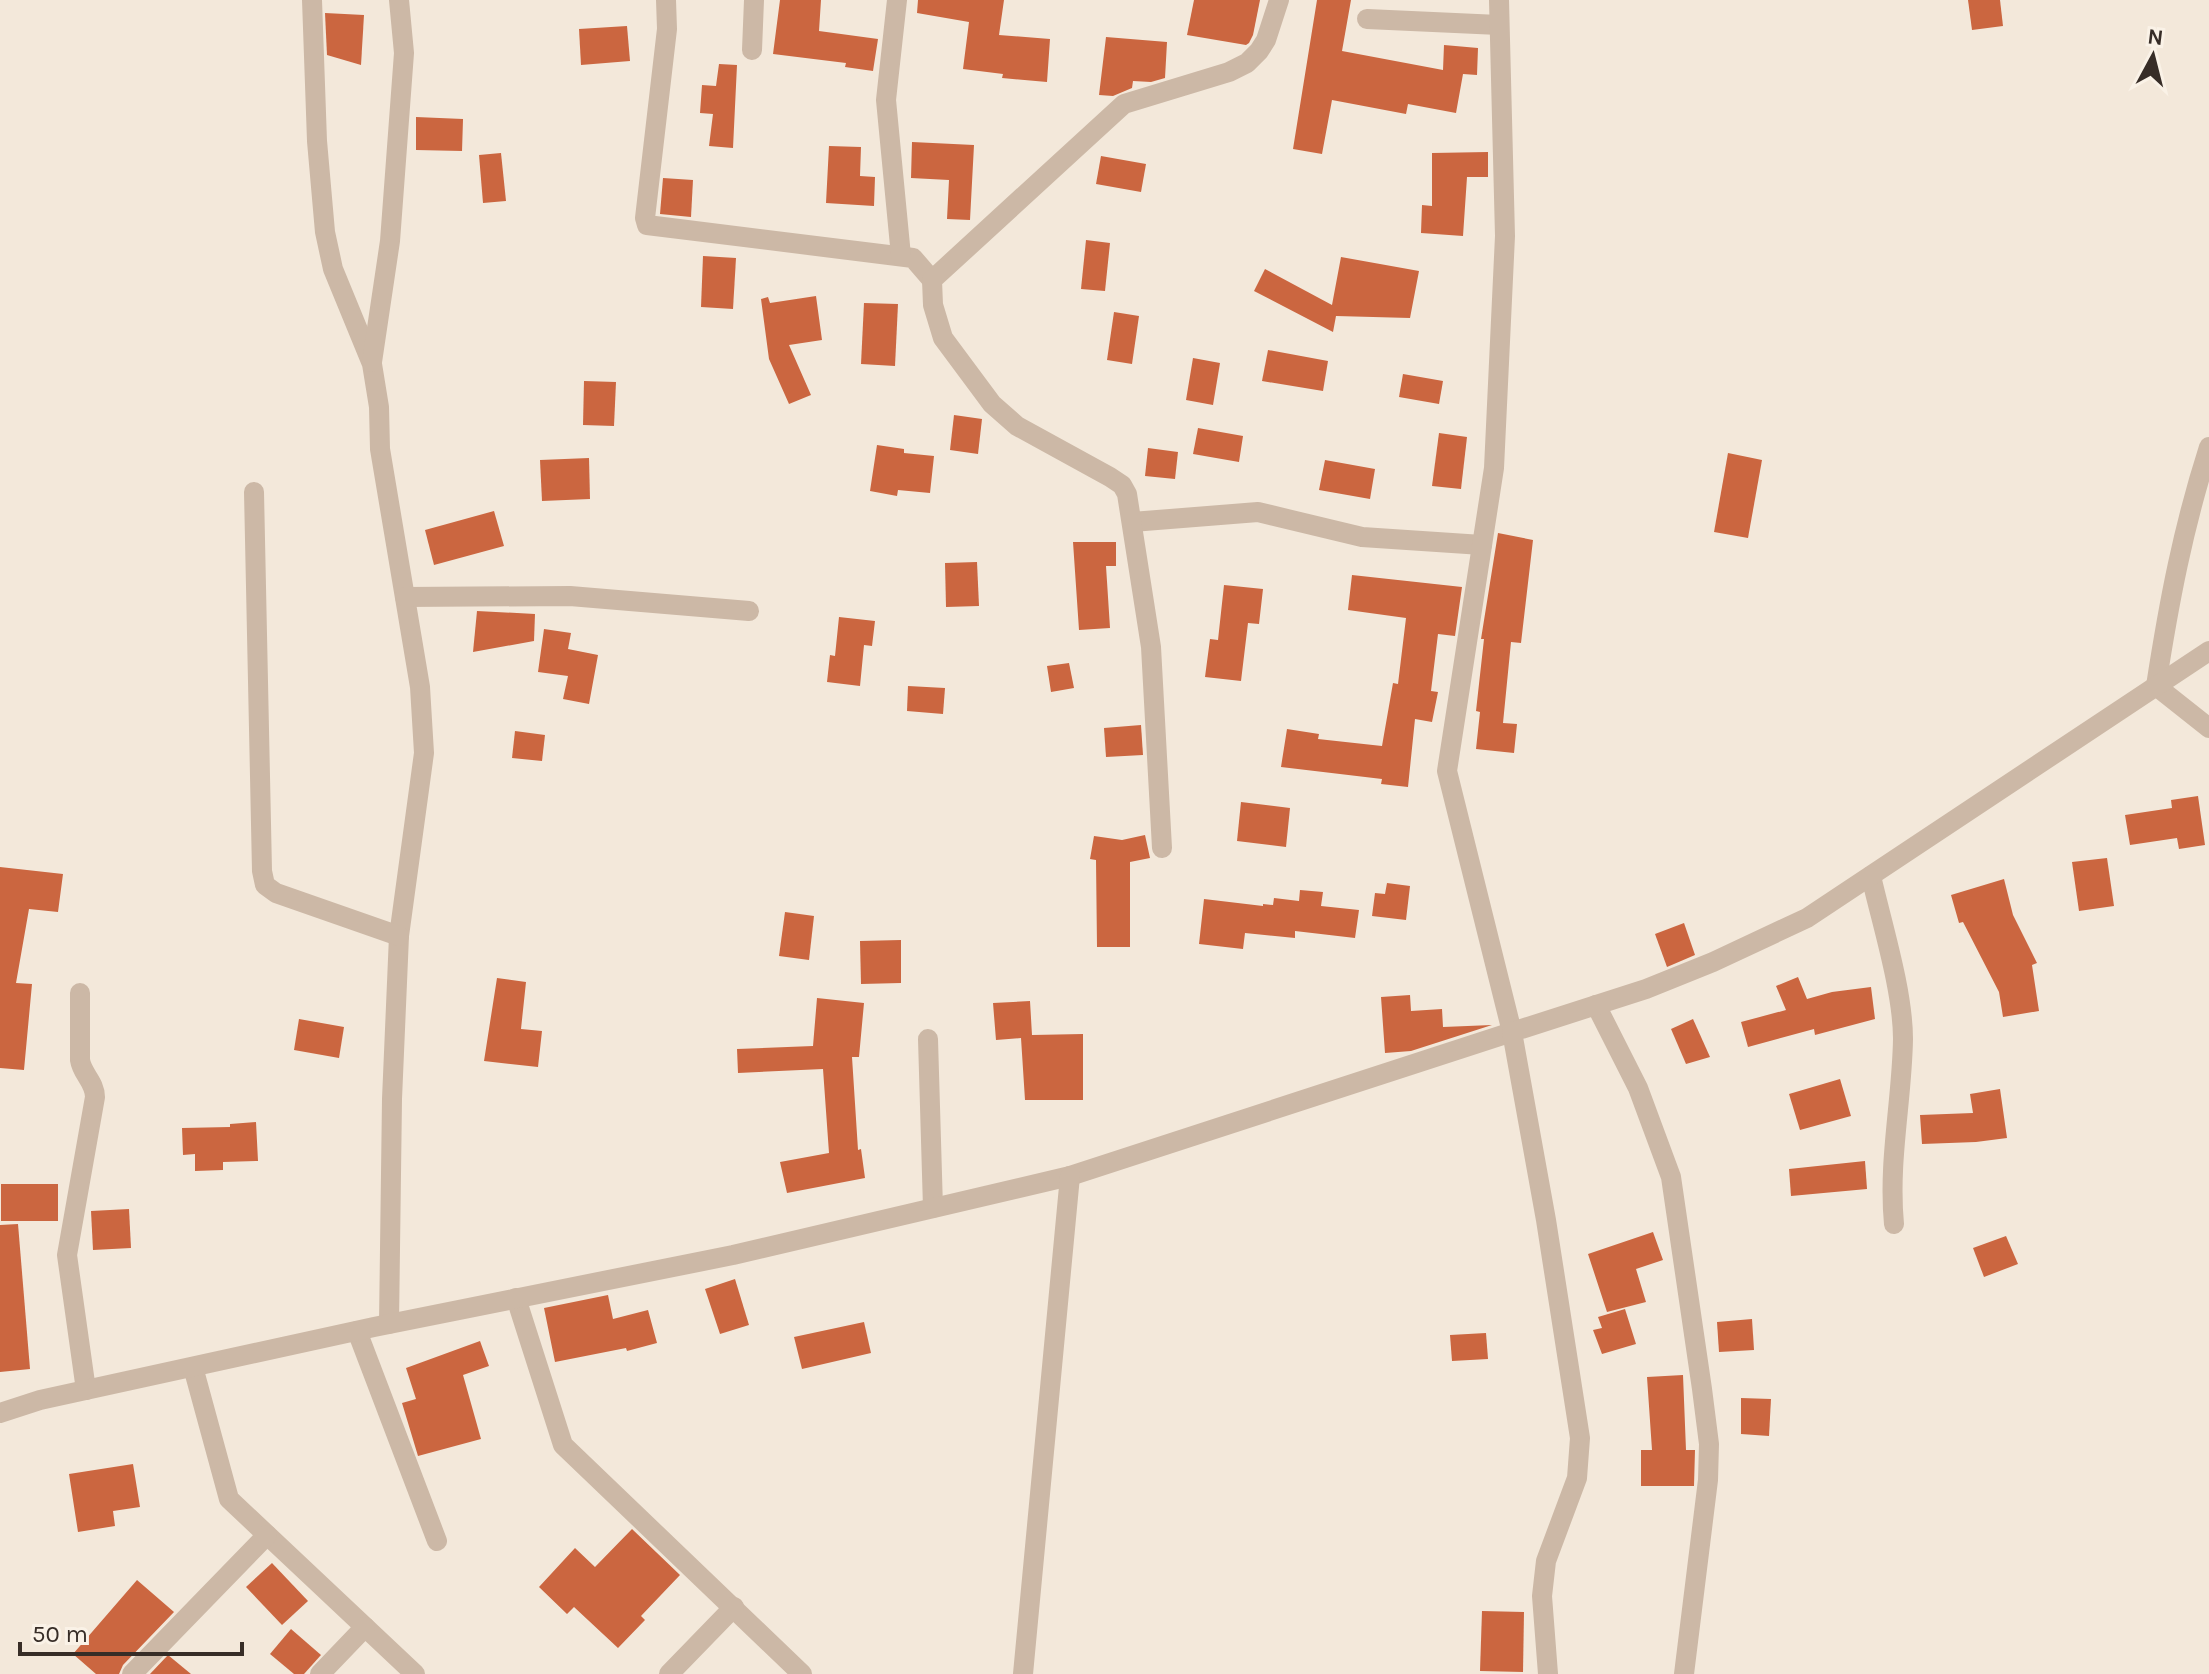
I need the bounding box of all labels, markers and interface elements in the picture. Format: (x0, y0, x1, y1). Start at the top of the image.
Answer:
north arrow (2113, 16, 2193, 96)
text: N (2146, 23, 2165, 51)
scale bar (20, 1606, 242, 1656)
text: 50 m (32, 1620, 88, 1648)

